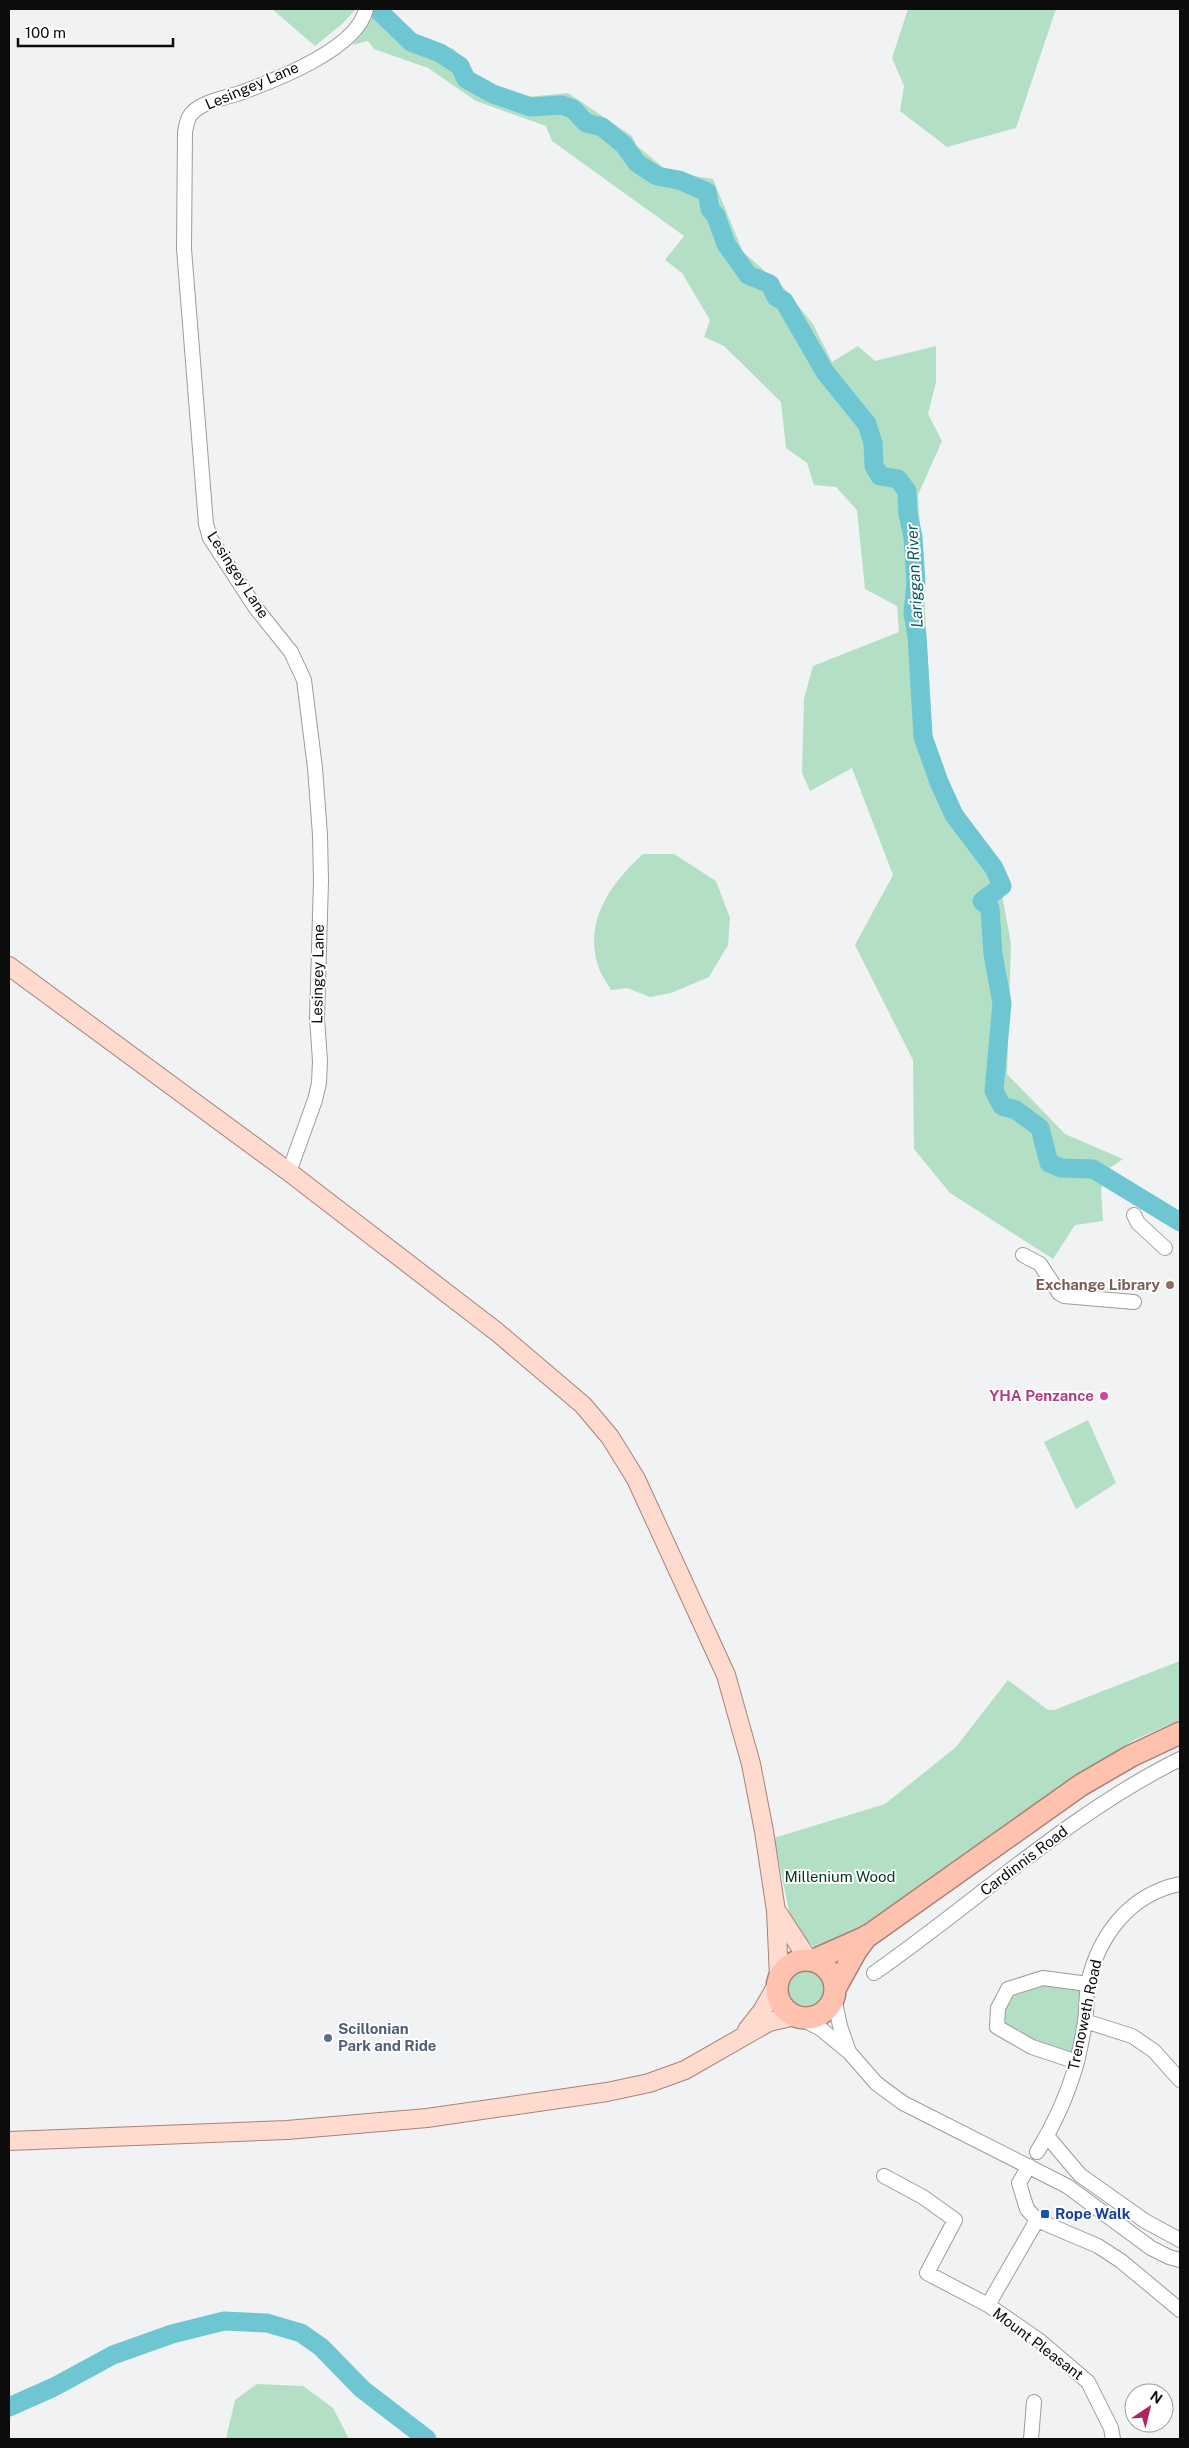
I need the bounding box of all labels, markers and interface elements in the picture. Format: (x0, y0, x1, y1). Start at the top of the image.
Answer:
scale bar (18, 15, 172, 47)
text: 100 m (25, 24, 66, 41)
street label: Lesingey Lane (203, 58, 301, 113)
water label: Lariggan River (902, 523, 927, 628)
street label: Lesingey Lane (204, 528, 273, 621)
street label: Lesingey Lane (308, 924, 327, 1024)
place label: Exchange Library (1035, 1276, 1161, 1293)
marker: Exchange Library (1164, 1279, 1176, 1291)
place label: YHA Penzance (989, 1387, 1094, 1404)
marker: YHA Penzance (1098, 1390, 1110, 1402)
street label: Cardinnis Road (977, 1822, 1071, 1899)
park label: Millenium Wood (784, 1868, 896, 1885)
street label: Trenoweth Road (1064, 1958, 1105, 2072)
place label: Scillonian Park and Ride (338, 2020, 436, 2054)
marker: Scillonian Park and Ride (322, 2032, 334, 2044)
place label: Rope Walk (1055, 2205, 1131, 2222)
marker: Rope Walk (1039, 2208, 1051, 2220)
street label: Mount Pleasant (990, 2304, 1087, 2383)
north arrow (1124, 2383, 1174, 2433)
text: N (1147, 2388, 1166, 2407)

